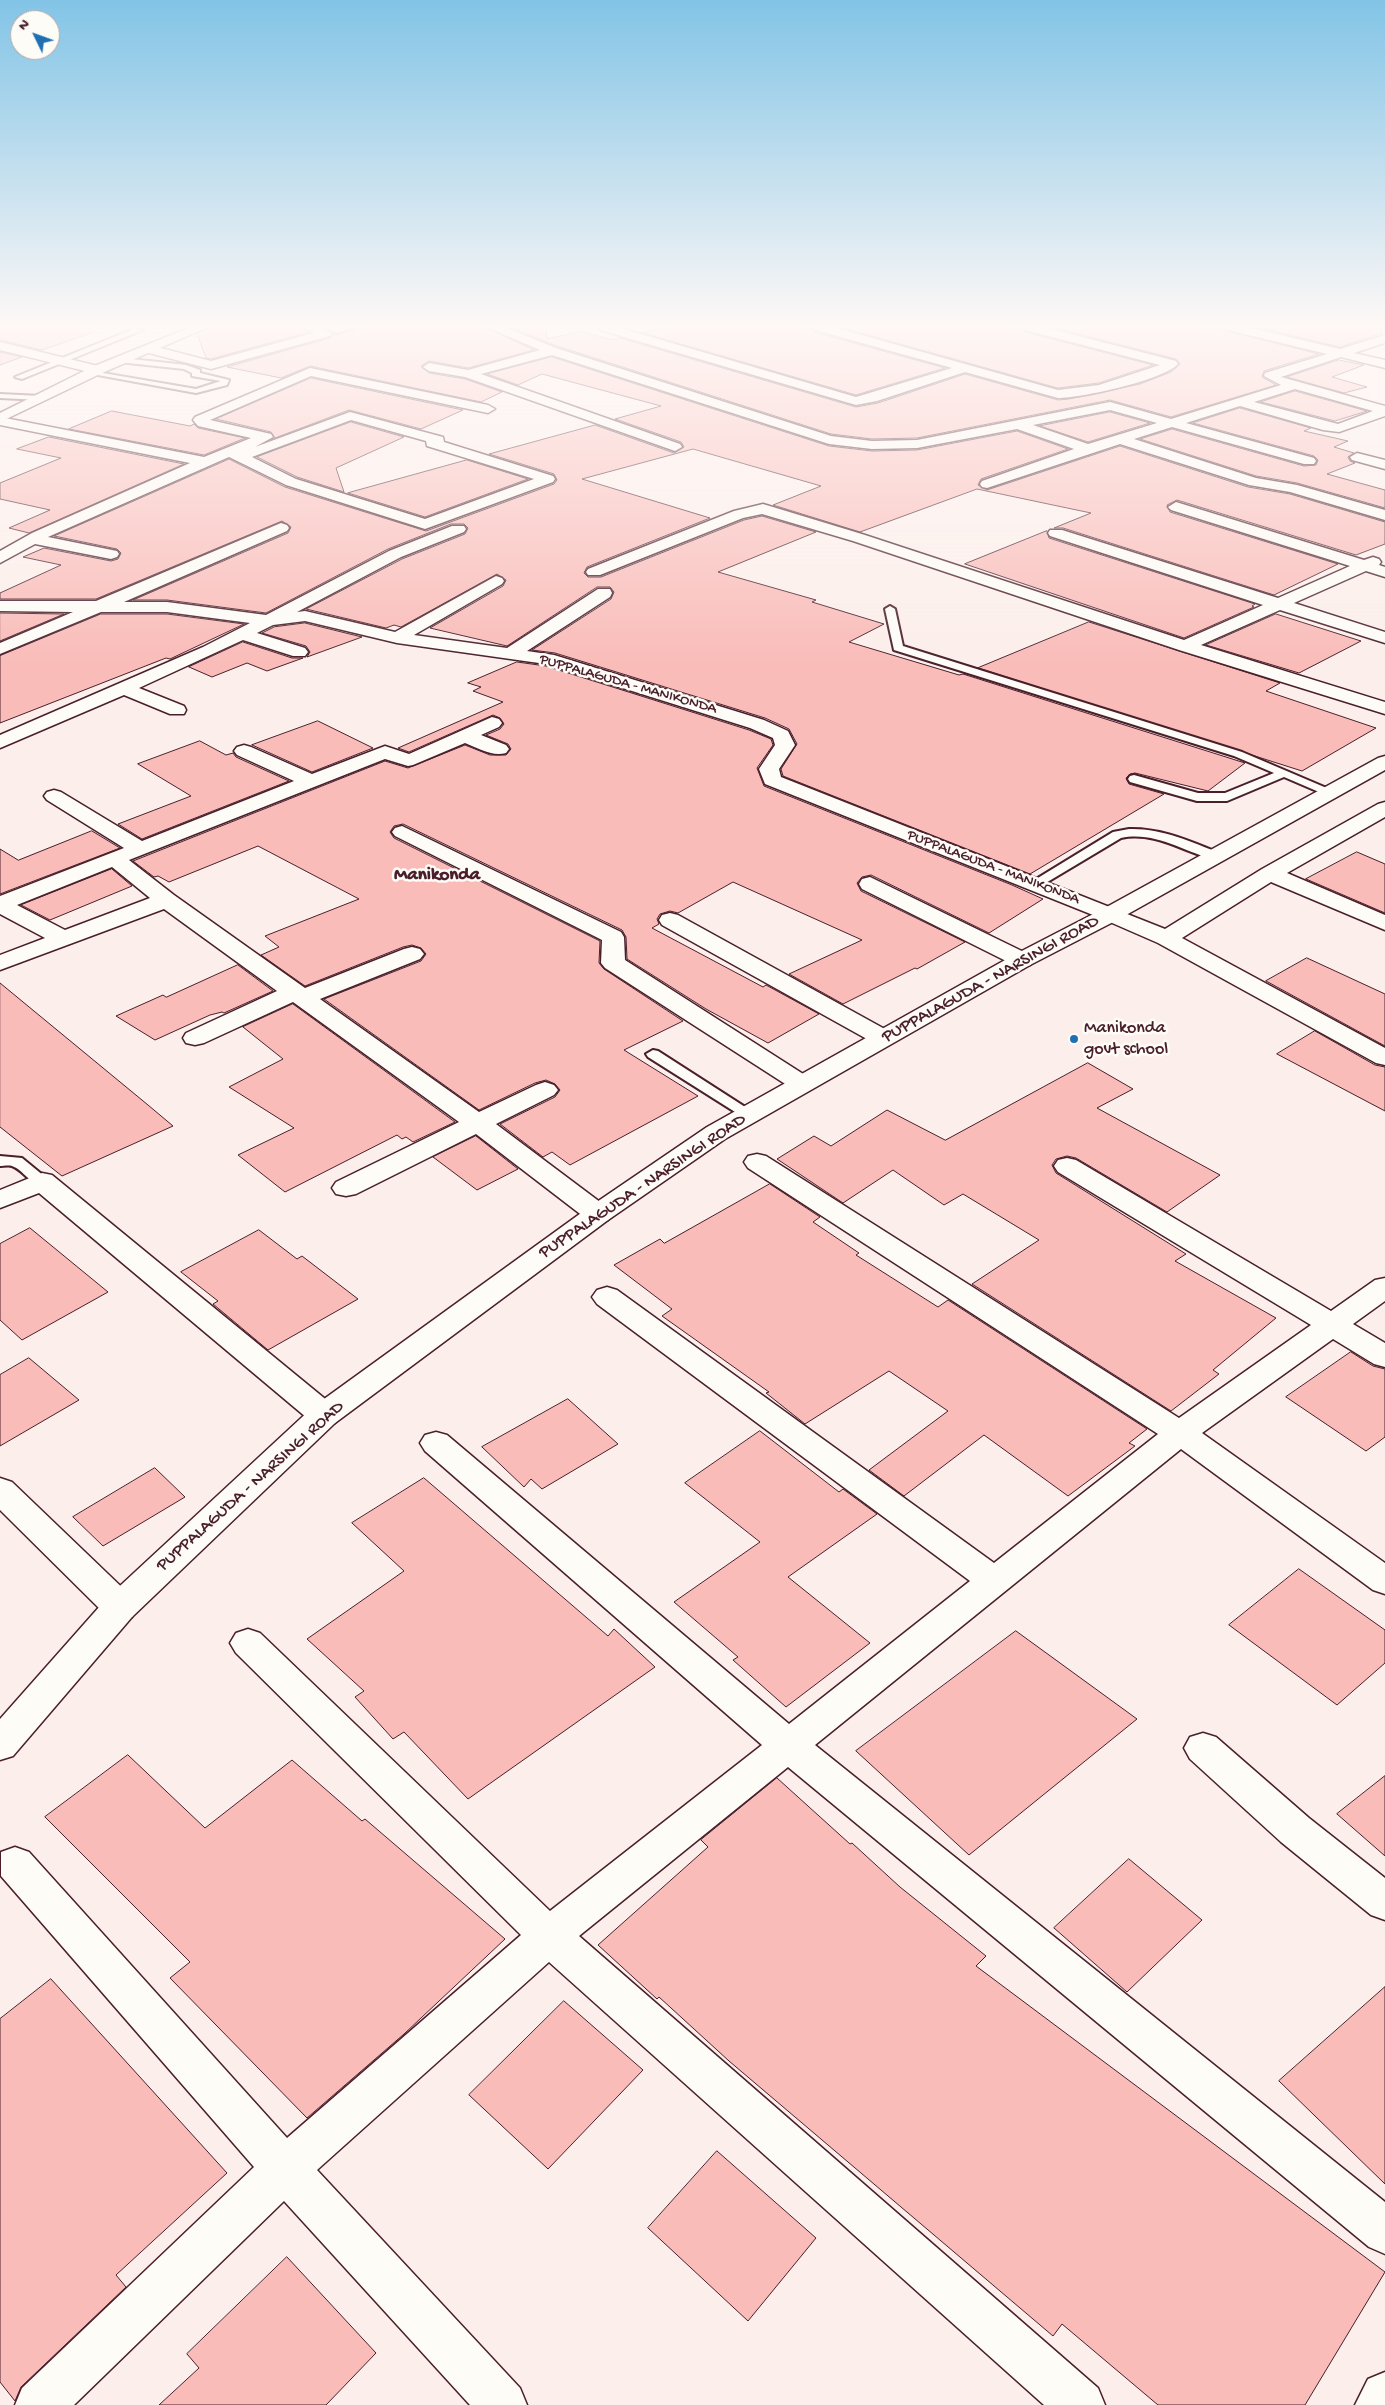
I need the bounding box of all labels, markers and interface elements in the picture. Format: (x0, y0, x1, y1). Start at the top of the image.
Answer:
north arrow (10, 10, 60, 60)
text: N (15, 16, 34, 34)
street label: PUPPALAGUDA - MANIKONDA (537, 651, 719, 719)
street label: PUPPALAGUDA - MANIKONDA (904, 827, 1082, 909)
district label: Manikonda (394, 865, 480, 887)
street label: PUPPALAGUDA - NARSINGI ROAD (879, 911, 1103, 1049)
place label: Manikonda govt school (1084, 1018, 1168, 1060)
marker: Manikonda govt school (1068, 1033, 1080, 1045)
street label: PUPPALAGUDA - NARSINGI ROAD (535, 1110, 751, 1264)
street label: PUPPALAGUDA - NARSINGI ROAD (153, 1397, 349, 1577)

